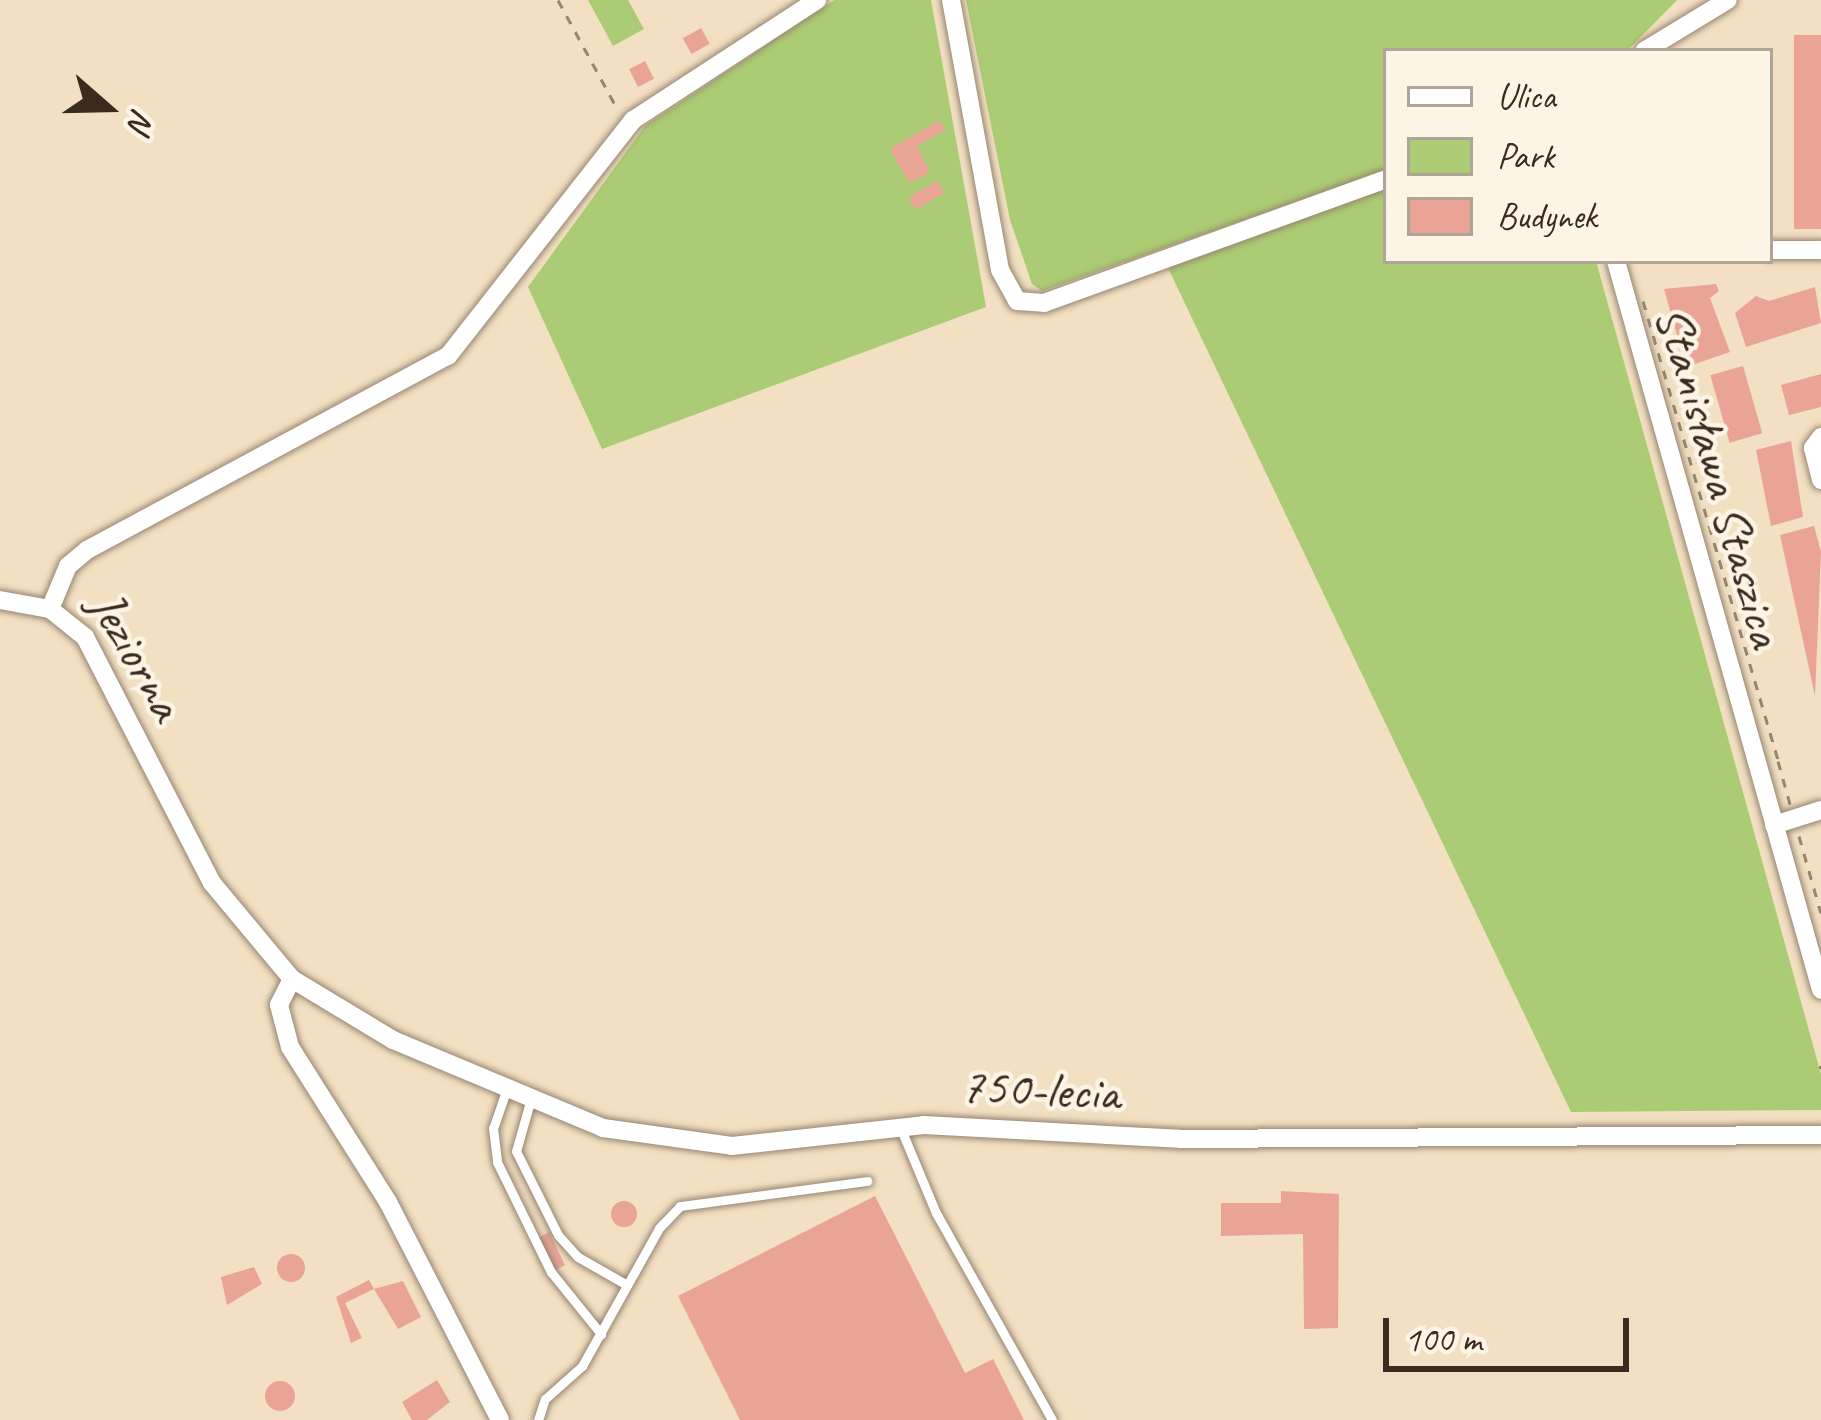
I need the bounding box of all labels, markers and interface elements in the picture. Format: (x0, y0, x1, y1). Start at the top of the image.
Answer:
north arrow (48, 48, 168, 168)
legend (1383, 48, 1773, 264)
text: Ulica (1497, 73, 1555, 119)
text: N (119, 104, 165, 137)
text: Park (1497, 133, 1554, 179)
text: Budynek (1497, 193, 1597, 239)
street label: Stanisława Staszica (1642, 297, 1798, 655)
street label: Jeziorna (76, 580, 198, 730)
street label: 750-lecia (959, 1054, 1121, 1124)
scale bar (1389, 1294, 1635, 1368)
text: 100 m (1404, 1316, 1481, 1362)

